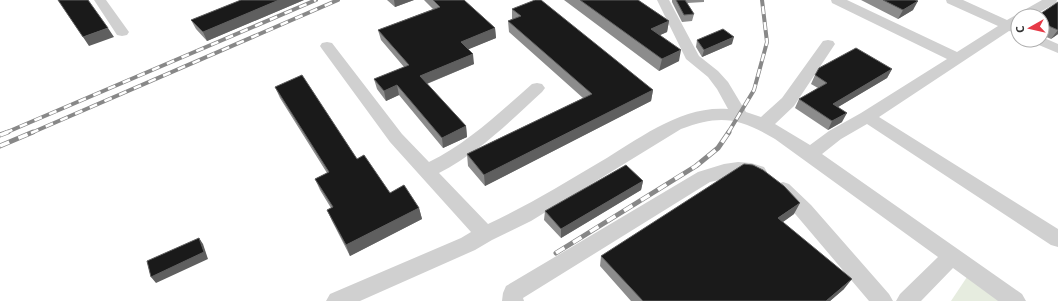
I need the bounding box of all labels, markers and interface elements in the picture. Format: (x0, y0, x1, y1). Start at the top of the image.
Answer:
north arrow (1010, 8, 1050, 48)
text: С (1012, 25, 1028, 34)

